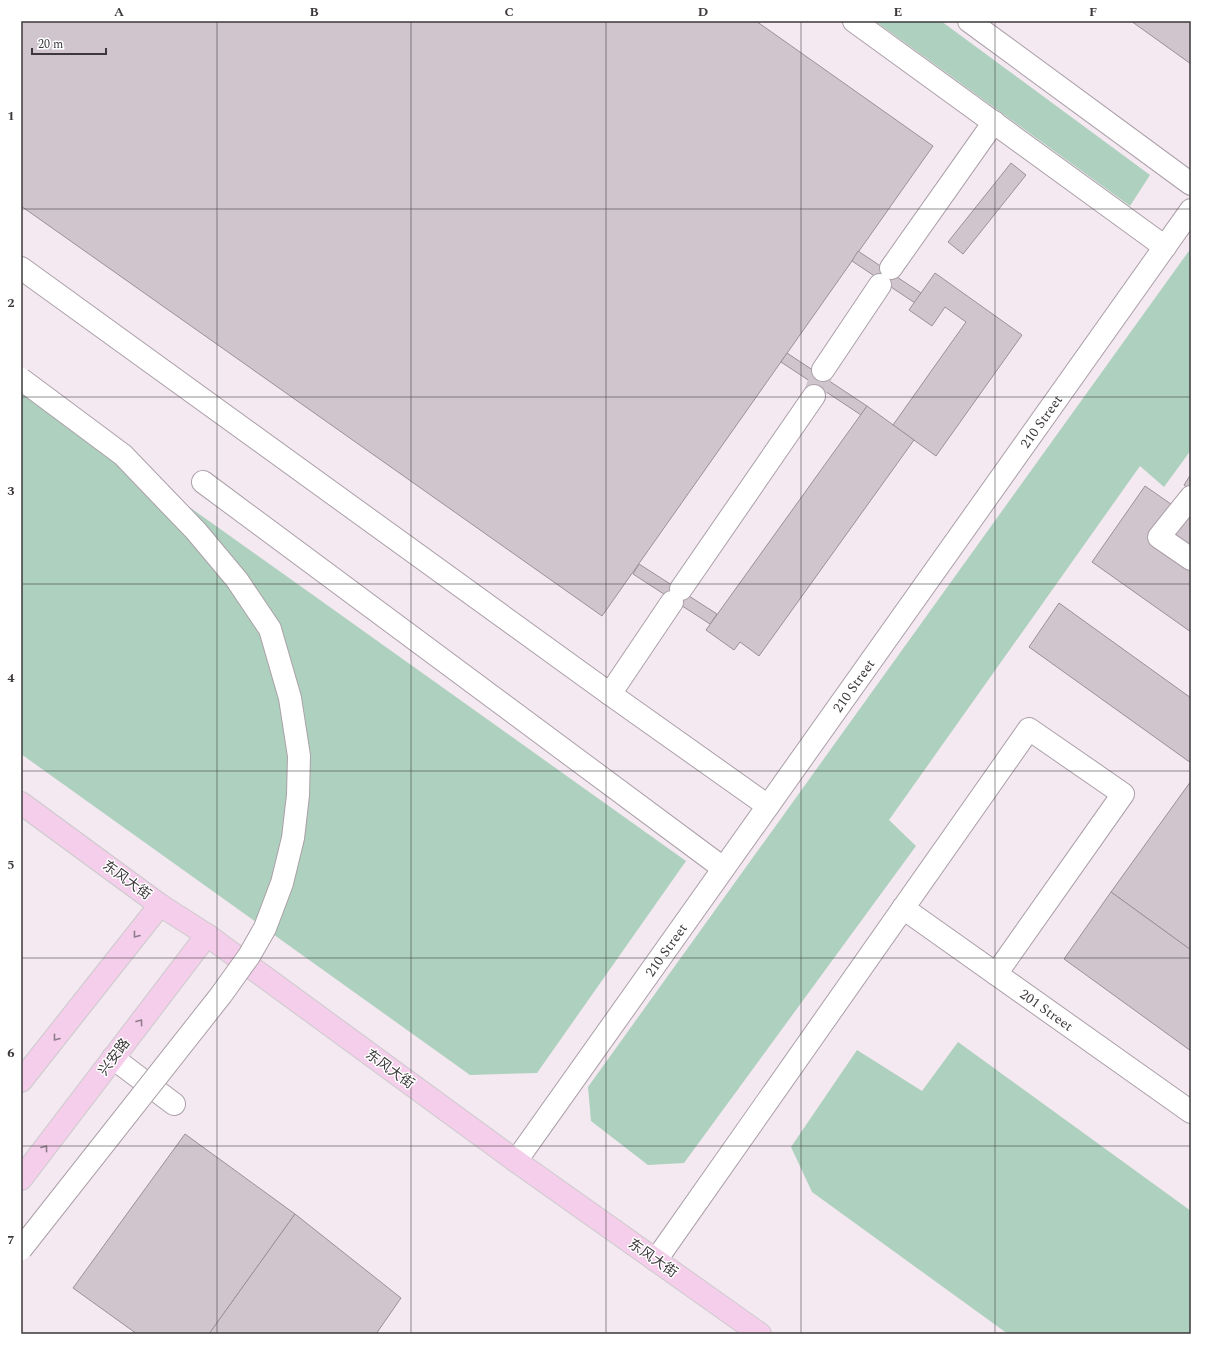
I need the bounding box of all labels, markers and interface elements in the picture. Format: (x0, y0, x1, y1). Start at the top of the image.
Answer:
text: A (114, 2, 124, 22)
text: B (309, 2, 319, 22)
text: C (504, 2, 514, 22)
text: D (698, 2, 708, 22)
text: E (894, 2, 903, 22)
text: F (1089, 2, 1097, 22)
scale bar (32, 30, 106, 56)
text: 20 m (38, 35, 63, 54)
text: 1 (7, 106, 15, 126)
text: 2 (7, 293, 15, 313)
street label: 210 Street (1015, 390, 1067, 452)
text: 3 (7, 481, 15, 501)
street label: 210 Street (827, 654, 880, 717)
text: 4 (7, 668, 15, 688)
text: 5 (7, 855, 15, 875)
street label: 东风大街 (98, 855, 156, 905)
street label: 210 Street (640, 919, 692, 981)
one-way arrow (134, 931, 141, 938)
street label: 201 Street (1016, 983, 1078, 1036)
one-way arrow (136, 1020, 143, 1027)
one-way arrow (53, 1033, 60, 1040)
street label: 兴安路 (93, 1034, 135, 1080)
text: 6 (7, 1043, 15, 1063)
street label: 东风大街 (361, 1044, 419, 1094)
one-way arrow (40, 1145, 47, 1152)
text: 7 (7, 1230, 15, 1250)
street label: 东风大街 (624, 1233, 682, 1283)

